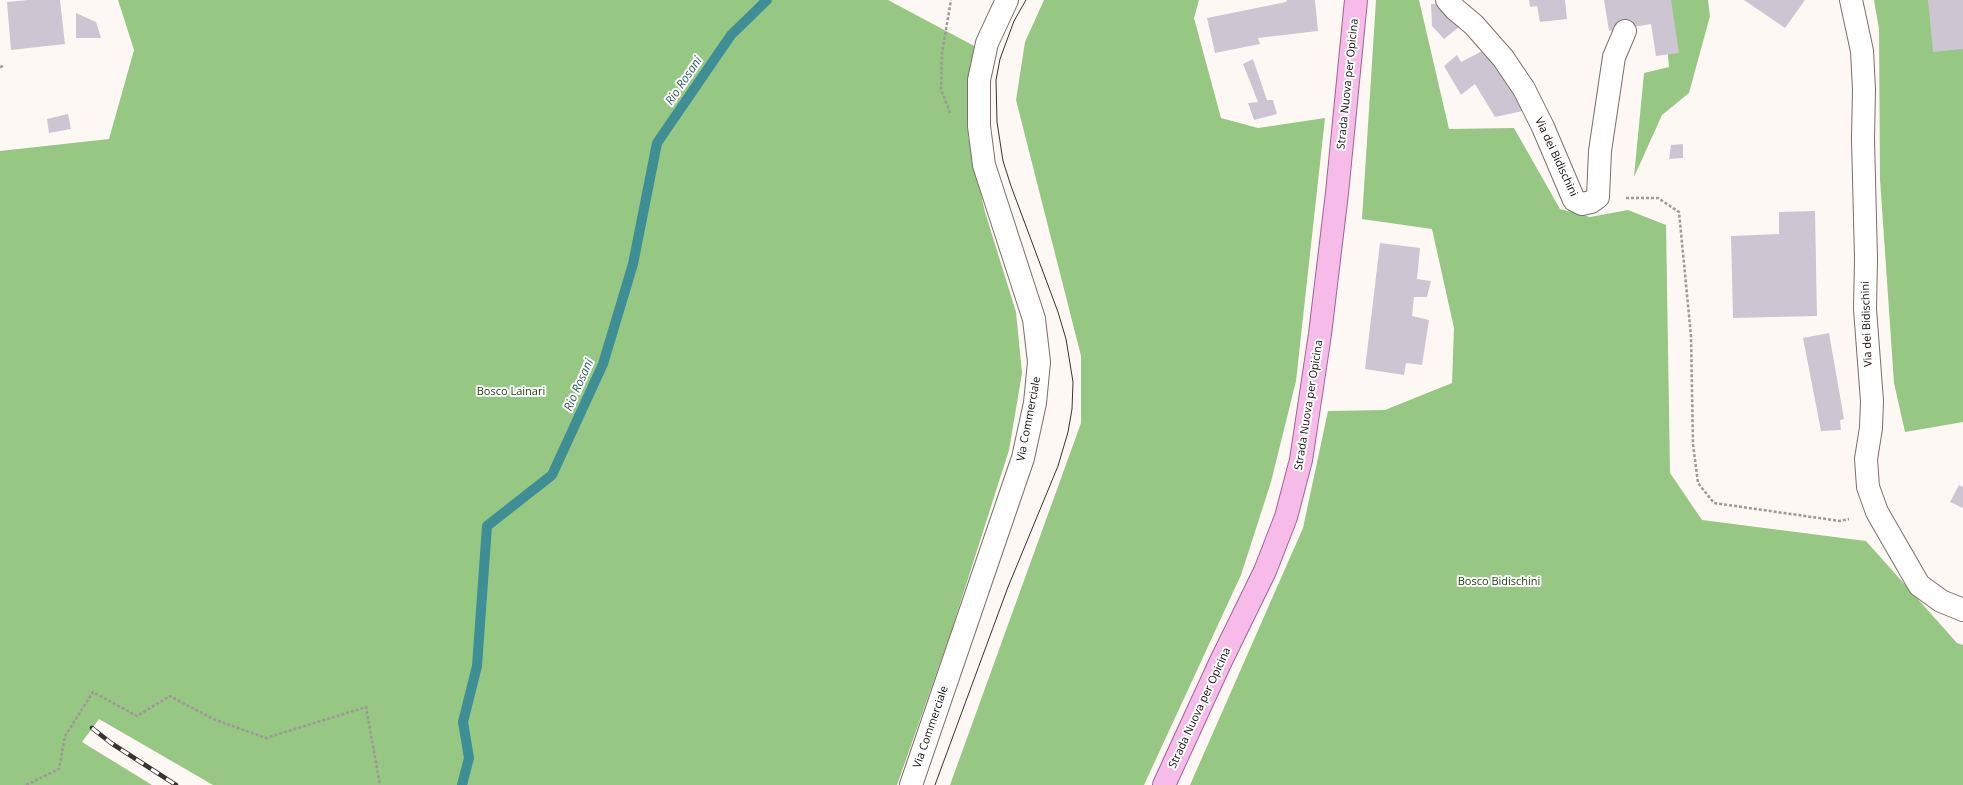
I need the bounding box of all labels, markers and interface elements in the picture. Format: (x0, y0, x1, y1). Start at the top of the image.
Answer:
street label: Strada Nuova per Opicina (1335, 18, 1361, 150)
water label: Rio Rosani (663, 54, 705, 108)
street label: Via dei Bidischini (1532, 115, 1580, 199)
street label: Via dei Bidischini (1859, 281, 1875, 367)
street label: Strada Nuova per Opicina (1292, 339, 1326, 471)
water label: Rio Rosani (561, 357, 597, 413)
street label: Via Commerciale (1014, 376, 1044, 462)
park label: Bosco Lainari (477, 385, 545, 399)
park label: Bosco Bidischini (1458, 575, 1540, 589)
street label: Strada Nuova per Opicina (1166, 646, 1234, 770)
street label: Via Commerciale (911, 684, 951, 770)

